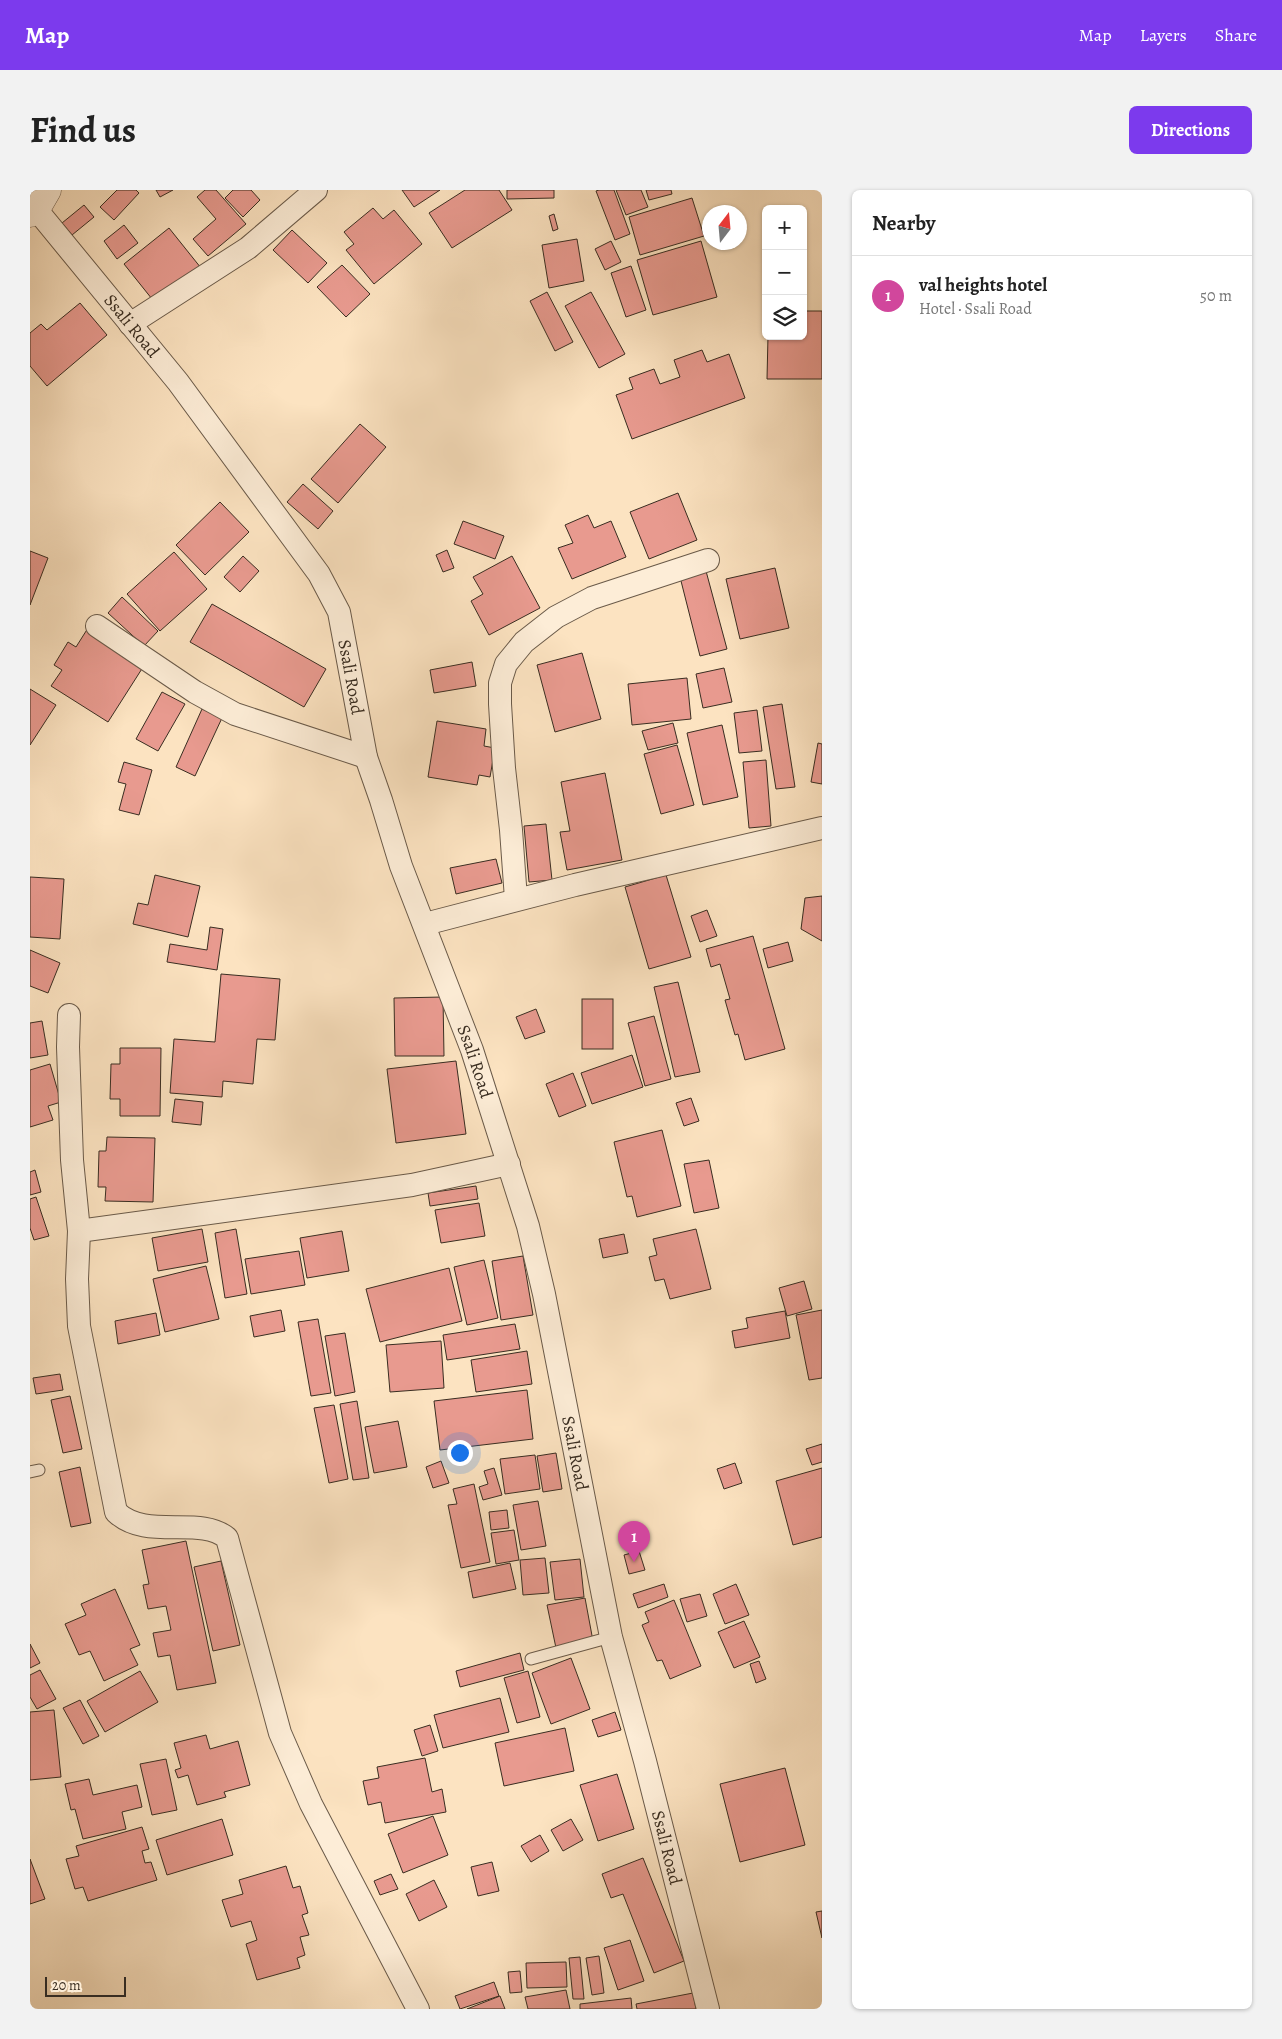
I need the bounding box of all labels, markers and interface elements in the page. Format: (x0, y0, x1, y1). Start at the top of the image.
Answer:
text: Map (25, 19, 69, 51)
text: Map (1079, 23, 1112, 47)
text: Layers (1140, 23, 1187, 47)
text: Share (1215, 23, 1257, 47)
text: Find us (30, 106, 136, 154)
button: Directions (1129, 106, 1252, 154)
north arrow (702, 205, 747, 250)
map controls (762, 205, 807, 340)
button: + (762, 205, 807, 250)
text: Nearby (872, 209, 935, 237)
button: − (762, 250, 807, 295)
text: val heights hotel (919, 272, 1047, 298)
text: 1 (885, 285, 891, 307)
text: 50 m (1200, 285, 1232, 307)
street label: Ssali Road (98, 289, 165, 363)
button: layers (762, 295, 807, 340)
text: Hotel · Ssali Road (919, 298, 1032, 320)
street label: Ssali Road (332, 637, 370, 717)
street label: Ssali Road (451, 1021, 499, 1101)
street label: Ssali Road (556, 1414, 594, 1493)
your location (447, 1440, 473, 1466)
pin: 1 (618, 1521, 650, 1562)
street label: Ssali Road (646, 1808, 688, 1887)
scale bar (45, 1974, 126, 1997)
text: 20 m (52, 1976, 81, 1995)

